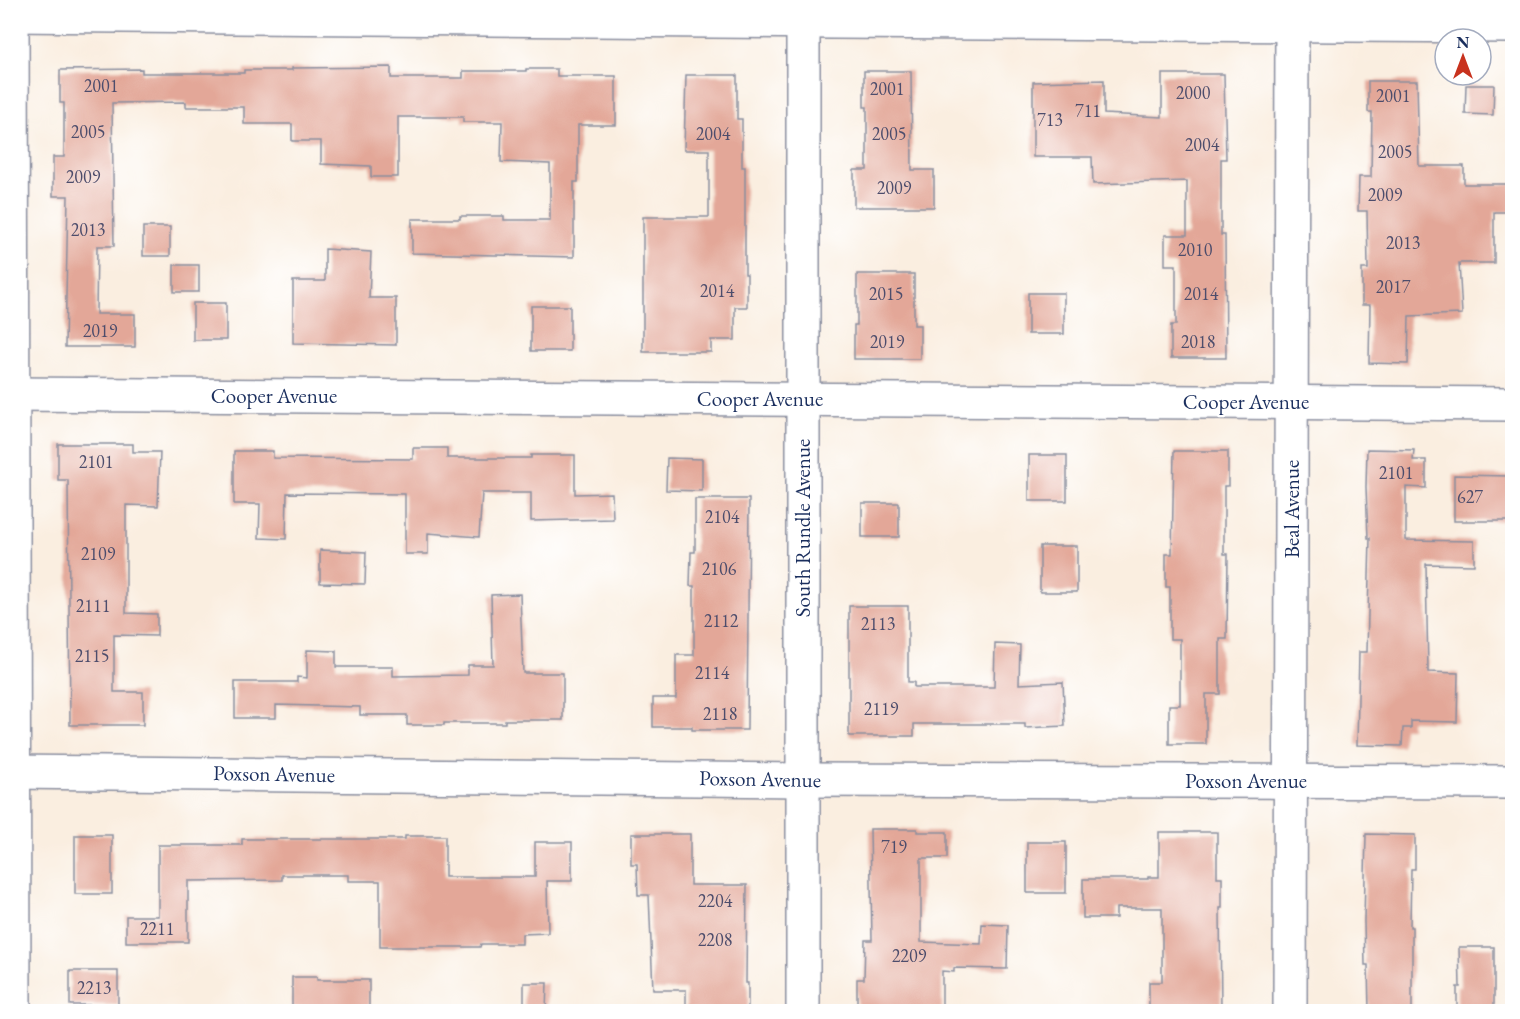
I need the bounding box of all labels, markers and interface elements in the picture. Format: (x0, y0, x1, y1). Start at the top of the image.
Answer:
north arrow (1433, 27, 1493, 87)
text: N (1457, 32, 1470, 53)
house number: 2001 (84, 74, 118, 97)
house number: 2001 (870, 77, 904, 100)
house number: 2000 (1176, 81, 1211, 104)
house number: 2001 (1376, 84, 1410, 107)
house number: 711 (1075, 99, 1101, 122)
house number: 713 (1037, 108, 1063, 131)
house number: 2005 (71, 120, 105, 143)
house number: 2004 (696, 122, 731, 145)
house number: 2005 (872, 122, 906, 145)
house number: 2004 (1185, 133, 1220, 156)
house number: 2005 (1378, 140, 1412, 163)
house number: 2009 (66, 165, 101, 188)
house number: 2009 (877, 176, 912, 199)
house number: 2009 (1368, 183, 1403, 206)
house number: 2013 (71, 218, 105, 241)
house number: 2013 (1386, 231, 1420, 254)
house number: 2010 (1178, 238, 1213, 261)
house number: 2017 (1376, 275, 1411, 298)
house number: 2014 (700, 279, 735, 302)
house number: 2015 (869, 282, 903, 305)
house number: 2014 (1184, 282, 1219, 305)
house number: 2019 (83, 319, 118, 342)
house number: 2019 (870, 330, 905, 353)
house number: 2018 (1181, 330, 1215, 353)
street label: Cooper Avenue (211, 382, 337, 409)
street label: Cooper Avenue (697, 385, 823, 412)
street label: Cooper Avenue (1183, 388, 1309, 415)
street label: South Rundle Avenue (789, 439, 816, 617)
house number: 2101 (79, 450, 113, 473)
street label: Beal Avenue (1278, 460, 1305, 558)
house number: 2101 (1379, 461, 1413, 484)
house number: 627 (1457, 485, 1483, 508)
house number: 2104 (705, 505, 740, 528)
house number: 2109 (81, 542, 116, 565)
house number: 2106 (702, 557, 737, 580)
house number: 2111 (76, 594, 110, 617)
house number: 2112 (704, 609, 739, 632)
house number: 2113 (861, 612, 895, 635)
house number: 2115 (75, 644, 109, 667)
house number: 2114 (695, 661, 730, 684)
house number: 2119 (864, 697, 899, 720)
house number: 2118 (703, 702, 737, 725)
street label: Poxson Avenue (213, 759, 335, 788)
street label: Poxson Avenue (699, 764, 821, 793)
street label: Poxson Avenue (1185, 767, 1307, 794)
house number: 719 (881, 835, 907, 858)
house number: 2204 (698, 889, 733, 912)
house number: 2211 (140, 917, 174, 940)
house number: 2208 (698, 928, 732, 951)
house number: 2209 (892, 944, 927, 967)
house number: 2213 (77, 976, 111, 999)

